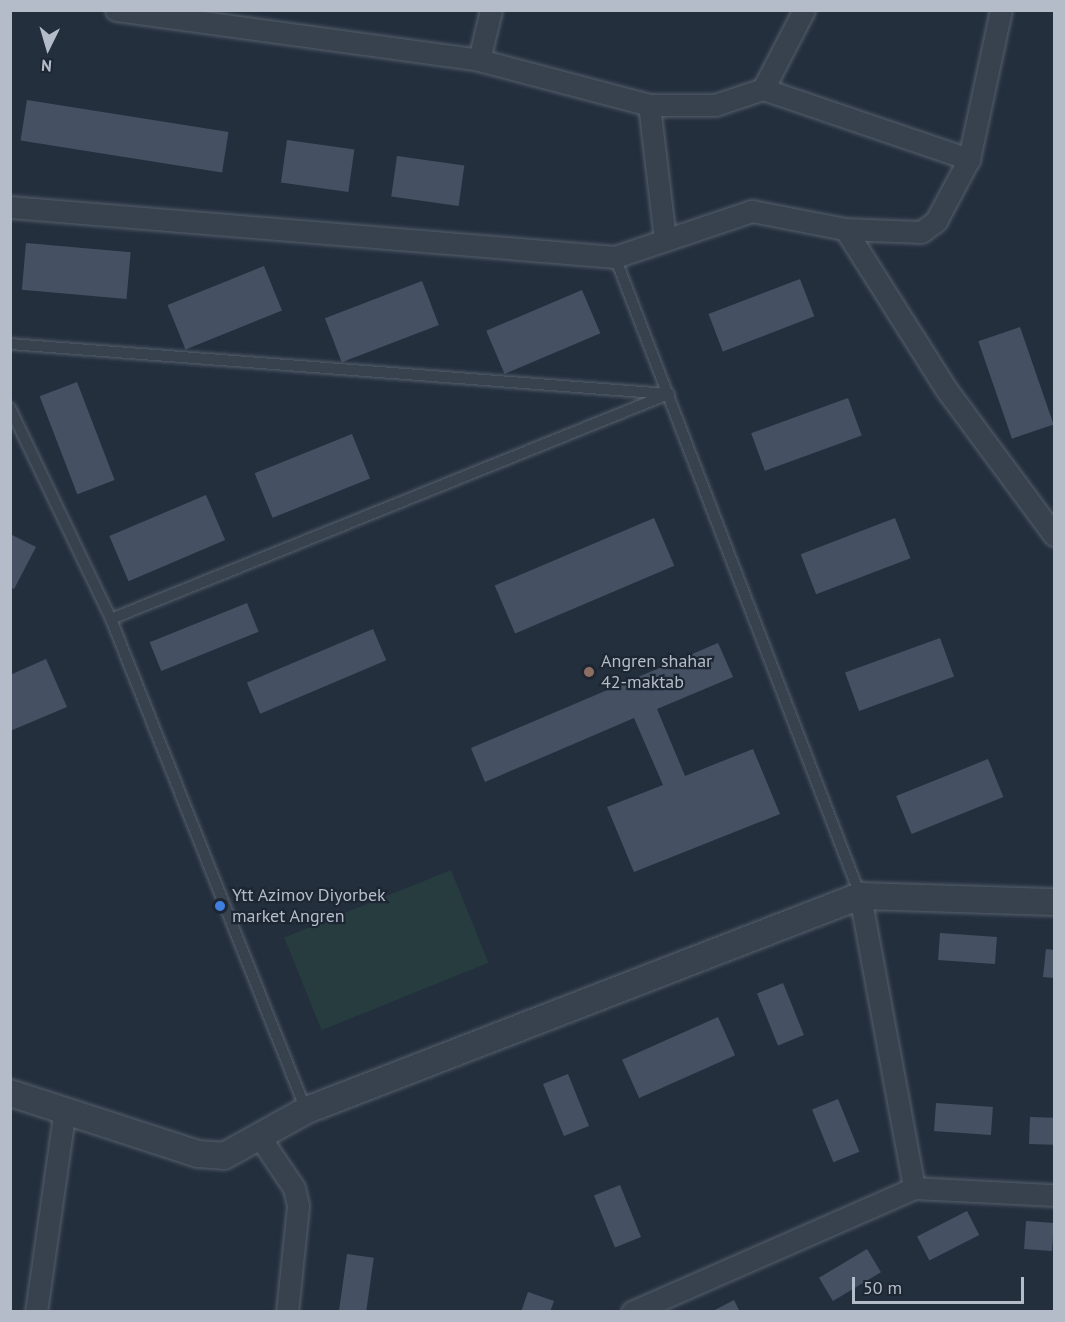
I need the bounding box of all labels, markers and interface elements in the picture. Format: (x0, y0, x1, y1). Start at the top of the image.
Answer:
north arrow (18, 18, 78, 78)
text: N (40, 56, 53, 76)
place label: Angren shahar 42-maktab (601, 651, 712, 694)
marker: Angren shahar 42-maktab (582, 665, 596, 679)
place label: Ytt Azimov Diyorbek market Angren (232, 885, 387, 928)
marker: Ytt Azimov Diyorbek market Angren (213, 899, 227, 913)
scale bar (855, 1265, 1028, 1303)
text: 50 m (863, 1276, 902, 1299)

